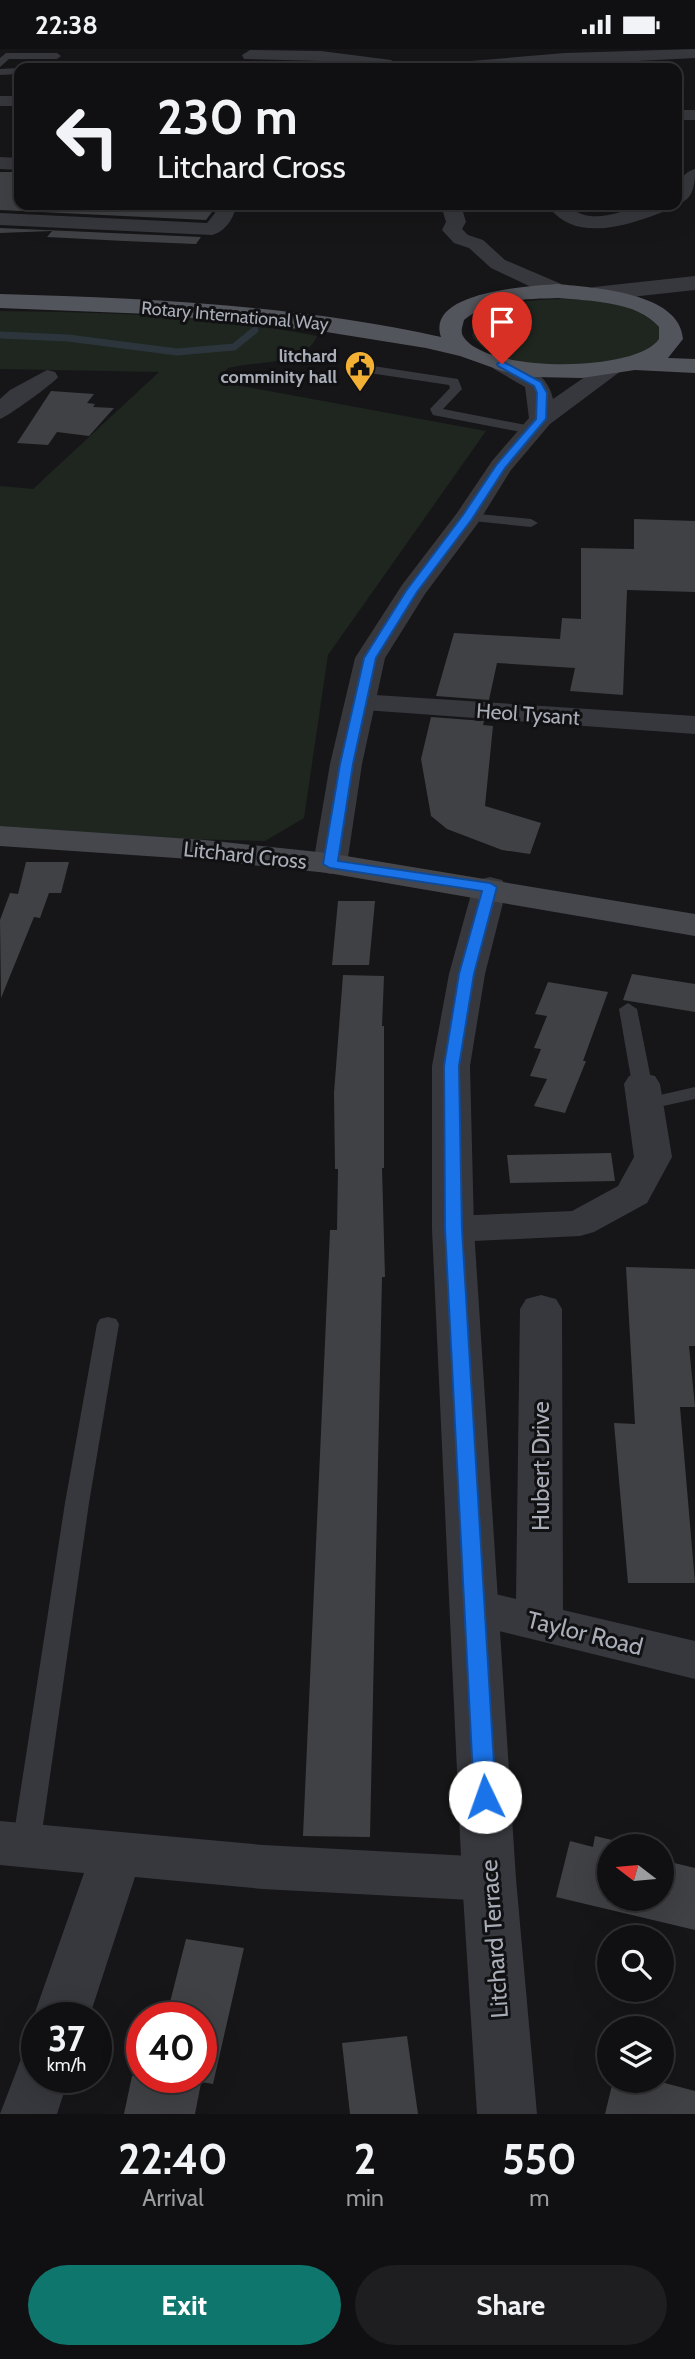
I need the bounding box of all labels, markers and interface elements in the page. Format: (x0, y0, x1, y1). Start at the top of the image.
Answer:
text: 22:38 (35, 9, 98, 41)
text: 230 m (157, 87, 298, 146)
icon: left (42, 91, 133, 182)
text: Litchard Cross (157, 147, 346, 186)
pin (472, 292, 532, 364)
street label: Rotary International Way (140, 297, 330, 335)
icon: arrive (483, 303, 521, 341)
place label: litchard comminity hall (221, 345, 337, 388)
public building icon: litchard comminity hall (343, 349, 377, 393)
street label: Heol Tysant (475, 698, 581, 730)
street label: Litchard Cross (182, 836, 308, 874)
street label: Hubert Drive (526, 1401, 555, 1531)
street label: Taylor Road (524, 1605, 646, 1661)
position arrow (448, 1760, 522, 1834)
north arrow (597, 1834, 674, 1911)
map controls (597, 1834, 674, 2093)
street label: Litchard Terrace (474, 1859, 514, 2019)
button: search (597, 1925, 674, 2002)
speed limit sign: 40 (126, 2002, 217, 2093)
button: layers (597, 2016, 674, 2093)
text: 37 (48, 2017, 85, 2060)
text: km/h (47, 2054, 86, 2076)
text: 22:40 (118, 2133, 228, 2185)
text: 2 (354, 2133, 376, 2185)
text: 550 (502, 2133, 577, 2185)
text: Arrival (142, 2184, 204, 2212)
text: min (346, 2184, 384, 2212)
text: m (529, 2184, 549, 2212)
button: Exit (28, 2265, 341, 2345)
button: Share (355, 2265, 667, 2345)

